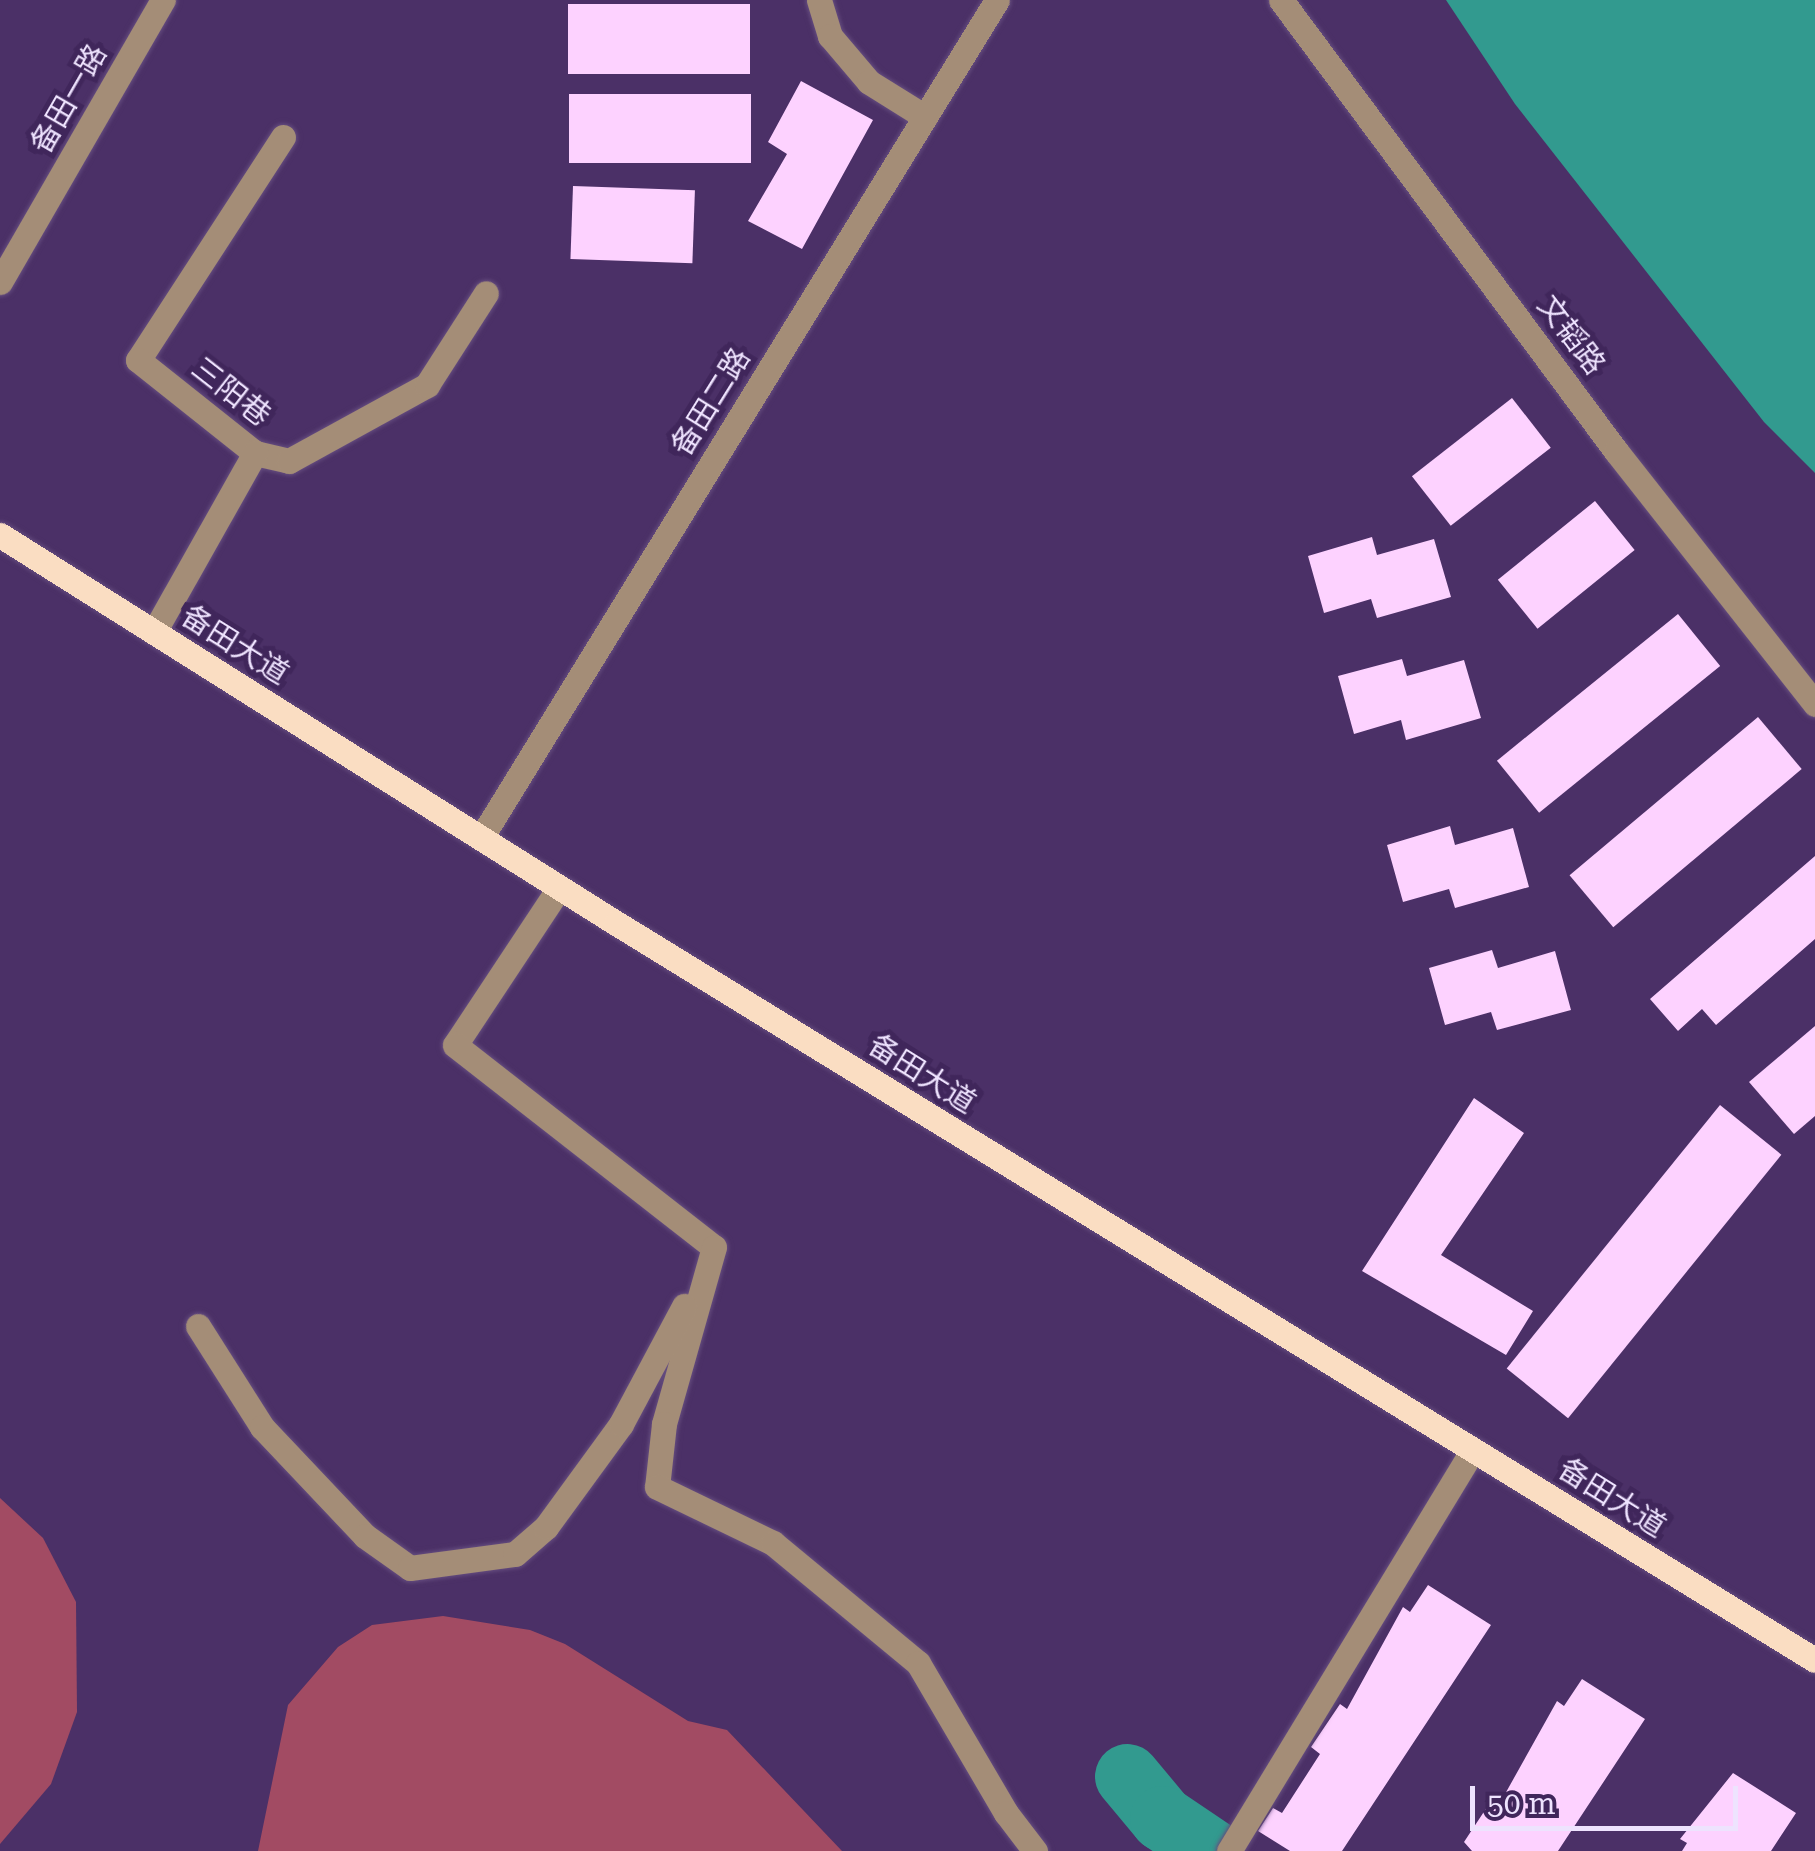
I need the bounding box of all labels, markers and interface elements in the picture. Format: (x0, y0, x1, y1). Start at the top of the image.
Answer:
street label: 备田一路 (23, 38, 115, 160)
street label: 文韬路 (1530, 288, 1612, 382)
street label: 备田二路 (664, 342, 758, 462)
street label: 三阳巷 (184, 350, 278, 434)
street label: 备田大道 (175, 598, 295, 692)
street label: 备田大道 (862, 1027, 982, 1121)
street label: 备田大道 (1552, 1451, 1672, 1545)
scale bar (1475, 1766, 1742, 1828)
text: 50 m (1487, 1786, 1556, 1821)

